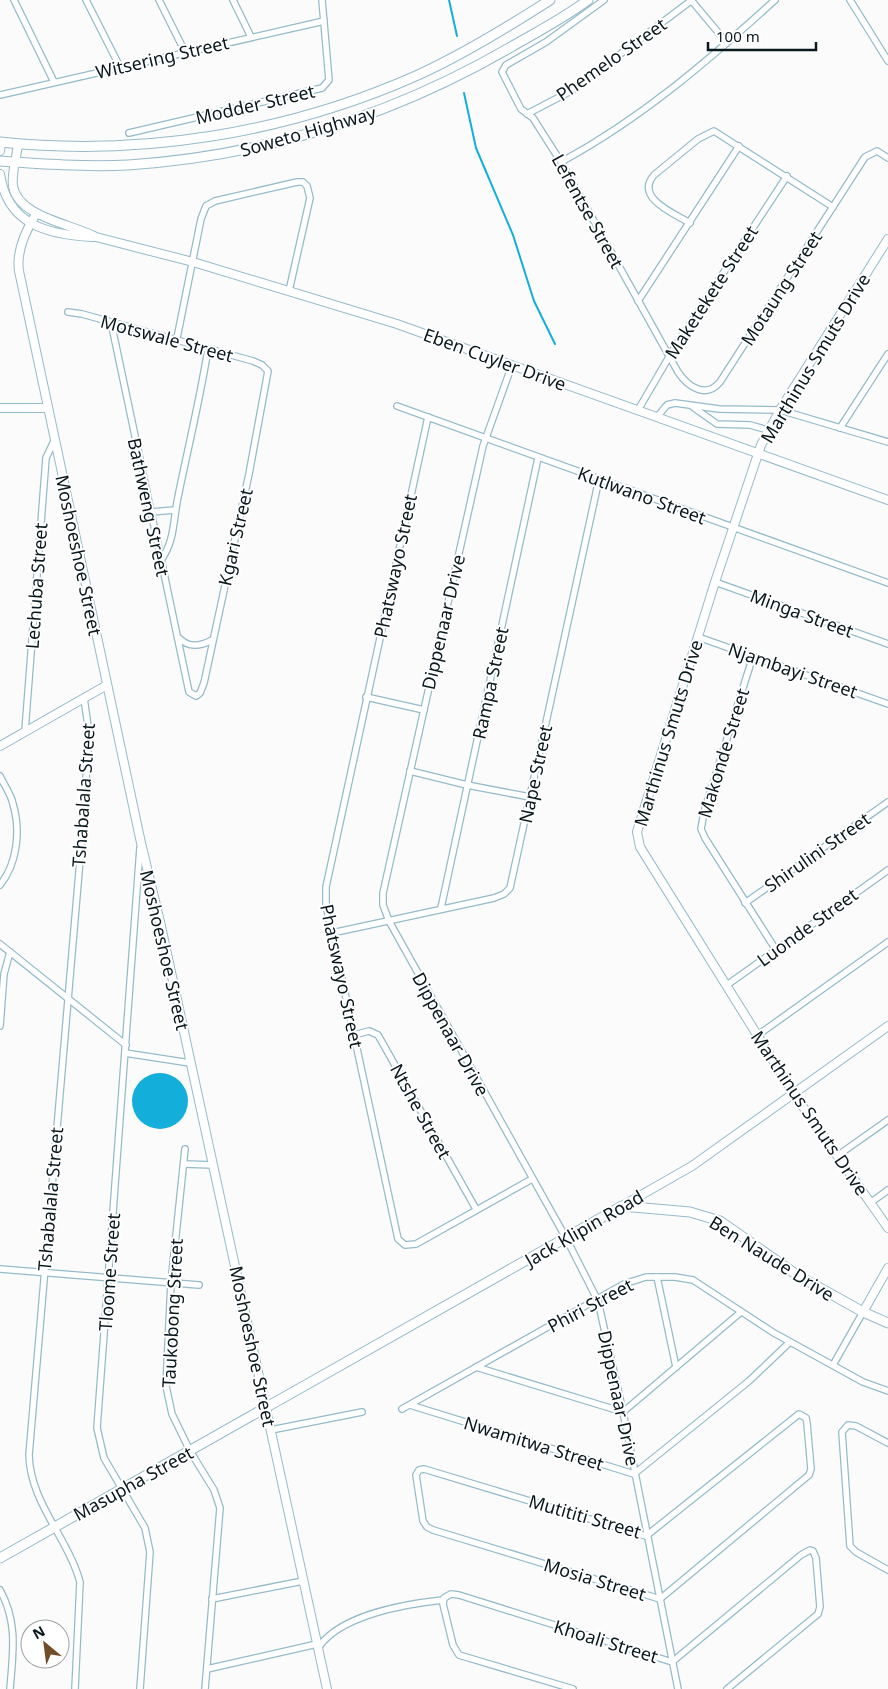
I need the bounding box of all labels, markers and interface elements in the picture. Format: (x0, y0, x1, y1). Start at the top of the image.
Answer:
street label: Phemelo Street (551, 12, 671, 106)
scale bar (708, 20, 816, 52)
text: 100 m (716, 26, 760, 46)
street label: Witsering Street (93, 30, 231, 84)
street label: Modder Street (193, 78, 318, 129)
street label: Soweto Highway (237, 100, 380, 162)
street label: Lefentse Street (547, 150, 630, 273)
street label: Maketekete Street (659, 220, 763, 363)
street label: Motaung Street (735, 226, 827, 350)
street label: Marthinus Smuts Drive (755, 269, 875, 447)
street label: Motswale Street (98, 309, 236, 367)
street label: Eben Cuyler Drive (420, 322, 570, 396)
street label: Bathweng Street (123, 436, 175, 579)
street label: Kutlwano Street (575, 461, 710, 529)
street label: Moshoeshoe Street (50, 472, 108, 638)
street label: Kgari Street (212, 485, 258, 588)
street label: Phatswayo Street (368, 491, 422, 640)
street label: Lechuba Street (20, 522, 52, 650)
street label: Dippenaar Drive (416, 552, 470, 692)
street label: Minga Street (747, 583, 857, 643)
street label: Rampa Street (466, 624, 514, 741)
street label: Marthinus Smuts Drive (628, 637, 708, 829)
street label: Njambayi Street (725, 637, 861, 704)
street label: Makonde Street (692, 685, 754, 821)
street label: Tshabalala Street (66, 722, 100, 868)
street label: Nape Street (513, 722, 557, 825)
street label: Shirulini Street (759, 806, 875, 897)
street label: Moshoeshoe Street (135, 868, 195, 1033)
street label: Luonde Street (752, 882, 862, 972)
street label: Phatswayo Street (315, 902, 369, 1051)
street label: Dippenaar Drive (407, 968, 495, 1100)
street label: Marthinus Smuts Drive (746, 1026, 874, 1200)
street label: Ntshe Street (385, 1059, 457, 1163)
street label: Tshabalala Street (32, 1126, 68, 1272)
street label: Jack Klipin Road (519, 1184, 648, 1273)
street label: Ben Naude Drive (705, 1210, 839, 1306)
street label: Tloome Street (93, 1212, 125, 1332)
street label: Taukobong Street (156, 1237, 188, 1388)
street label: Moshoeshoe Street (224, 1263, 282, 1429)
street label: Phiri Street (543, 1272, 637, 1338)
street label: Dippenaar Drive (593, 1328, 645, 1468)
street label: Nwamitwa Street (461, 1410, 607, 1476)
street label: Masupha Street (69, 1440, 198, 1526)
street label: Mutititi Street (526, 1489, 644, 1544)
street label: Mosia Street (541, 1552, 649, 1606)
street label: Khoali Street (551, 1614, 661, 1668)
north arrow (20, 1619, 70, 1669)
text: N (29, 1621, 48, 1643)

